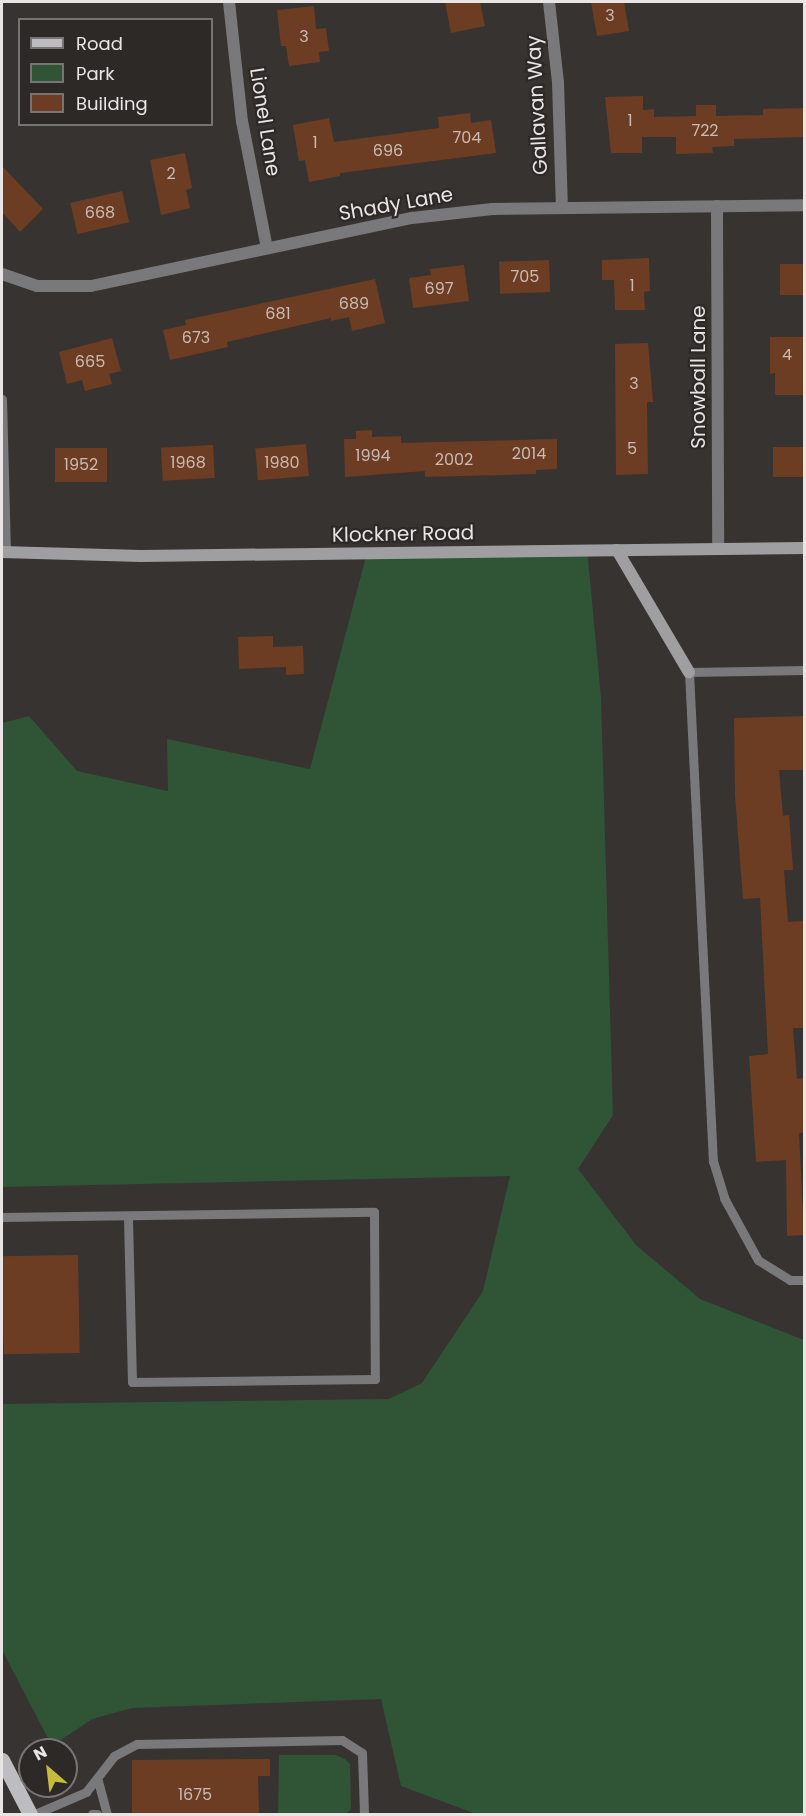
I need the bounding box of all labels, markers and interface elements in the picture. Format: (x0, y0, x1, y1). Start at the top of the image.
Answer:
house number: 3 (605, 6, 615, 26)
legend (18, 18, 213, 126)
house number: 3 (299, 27, 309, 47)
text: Road (76, 31, 123, 56)
street label: Gallavan Way (521, 35, 553, 175)
text: Park (76, 61, 115, 86)
street label: Lionel Lane (245, 66, 285, 178)
text: Building (76, 91, 148, 116)
house number: 1 (627, 111, 633, 131)
house number: 722 (691, 121, 719, 141)
house number: 704 (453, 128, 481, 148)
house number: 1 (312, 133, 318, 153)
house number: 696 (373, 141, 403, 161)
house number: 2 (166, 164, 176, 184)
street label: Shady Lane (337, 182, 455, 226)
house number: 668 (85, 203, 115, 223)
house number: 705 (511, 267, 539, 287)
house number: 1 (629, 276, 635, 296)
house number: 697 (425, 279, 453, 299)
house number: 689 (339, 294, 369, 314)
house number: 681 (265, 304, 291, 324)
street label: Snowball Lane (686, 305, 710, 449)
house number: 673 (182, 328, 210, 348)
house number: 4 (782, 345, 792, 365)
house number: 665 (75, 352, 105, 372)
house number: 3 (629, 374, 639, 394)
house number: 5 (627, 439, 637, 459)
house number: 2014 (512, 444, 546, 464)
house number: 1994 (355, 446, 391, 466)
house number: 2002 (435, 450, 473, 470)
house number: 1968 (170, 453, 206, 473)
house number: 1980 (264, 453, 300, 473)
house number: 1952 (64, 455, 98, 475)
street label: Klockner Road (332, 521, 474, 547)
north arrow (18, 1738, 78, 1798)
text: N (30, 1740, 51, 1766)
house number: 1675 (178, 1785, 212, 1805)

